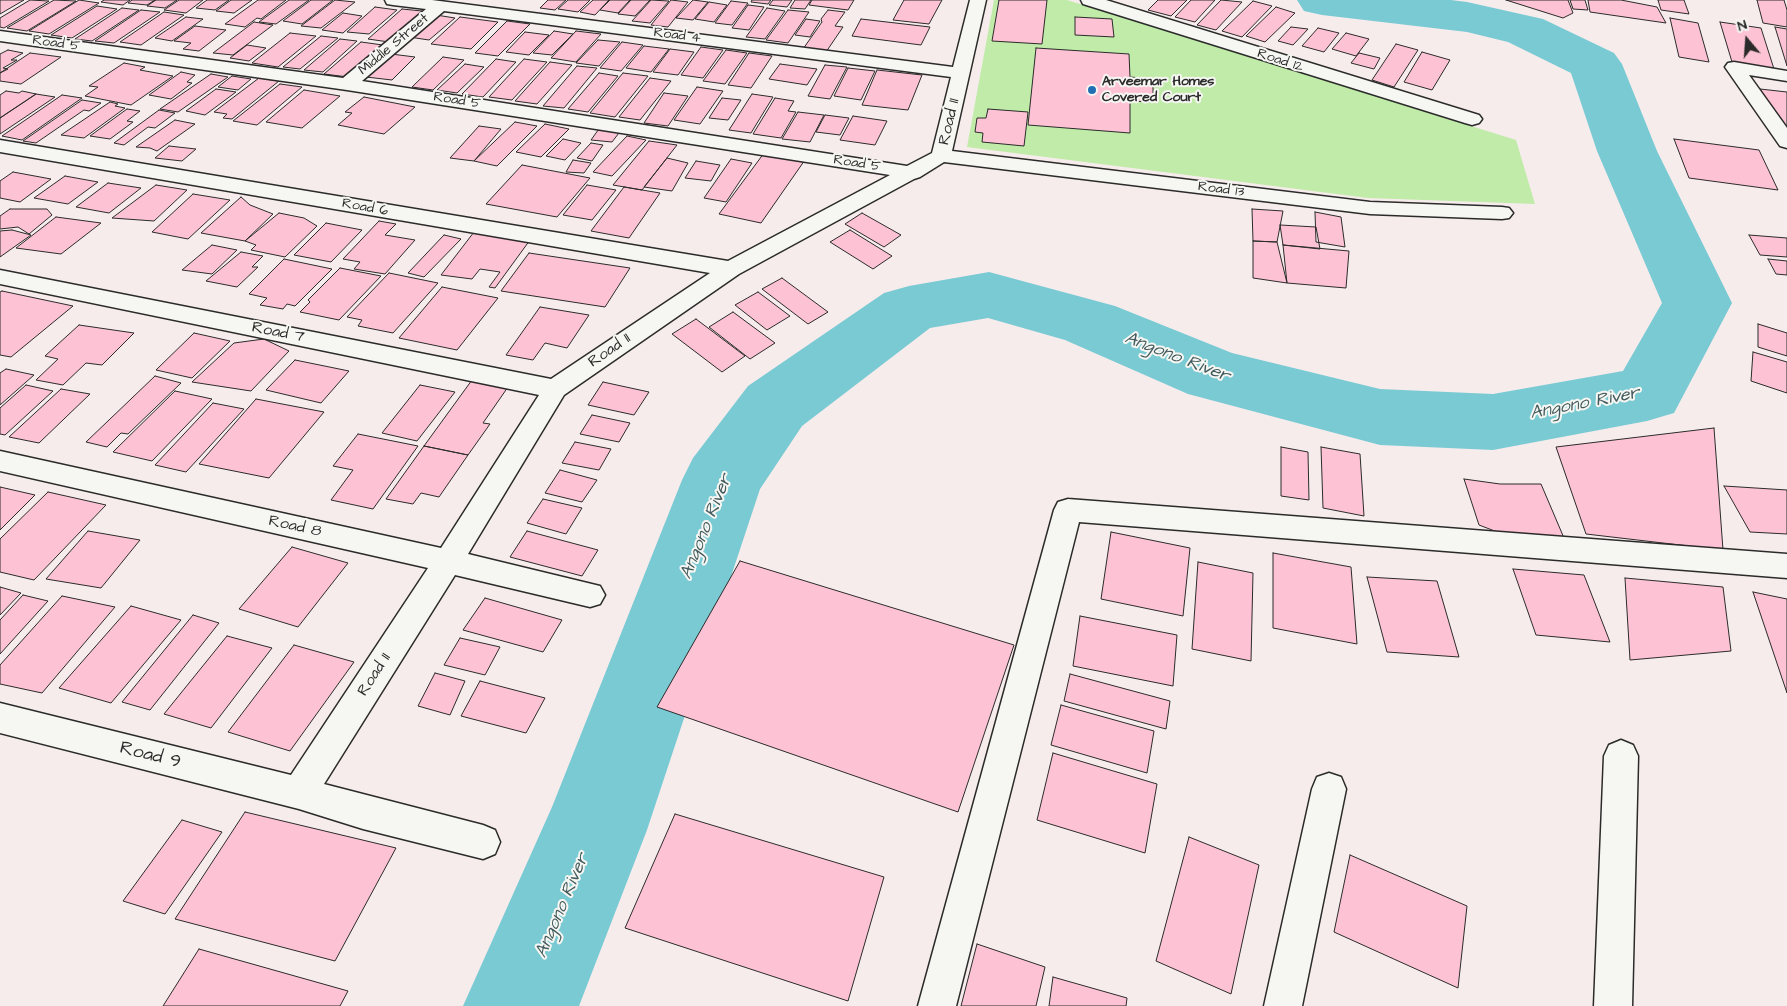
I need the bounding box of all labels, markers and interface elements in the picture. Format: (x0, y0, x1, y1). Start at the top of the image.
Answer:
street label: Middle Street (355, 11, 433, 79)
north arrow (1722, 15, 1772, 65)
text: N (1735, 15, 1750, 37)
street label: Road 4 (653, 25, 701, 47)
street label: Road 5 (31, 32, 81, 56)
street label: Road 12 (1255, 46, 1305, 76)
place label: Arveemar Homes Covered Court (1102, 74, 1214, 106)
marker: Arveemar Homes Covered Court (1086, 84, 1098, 96)
street label: Road 5 (432, 89, 482, 113)
street label: Road 11 (935, 97, 965, 147)
street label: Road 5 (832, 152, 882, 176)
street label: Road 13 (1197, 179, 1245, 201)
street label: Road 6 (341, 196, 389, 220)
street label: Road 7 (250, 319, 306, 347)
water label: Angono River (1121, 328, 1233, 388)
street label: Road 11 (585, 330, 635, 372)
water label: Angono River (1529, 383, 1641, 425)
water label: Angono River (676, 472, 738, 582)
street label: Road 8 (267, 512, 323, 542)
street label: Road 11 (354, 650, 396, 700)
street label: Road 9 (117, 737, 183, 775)
water label: Angono River (531, 851, 595, 961)

